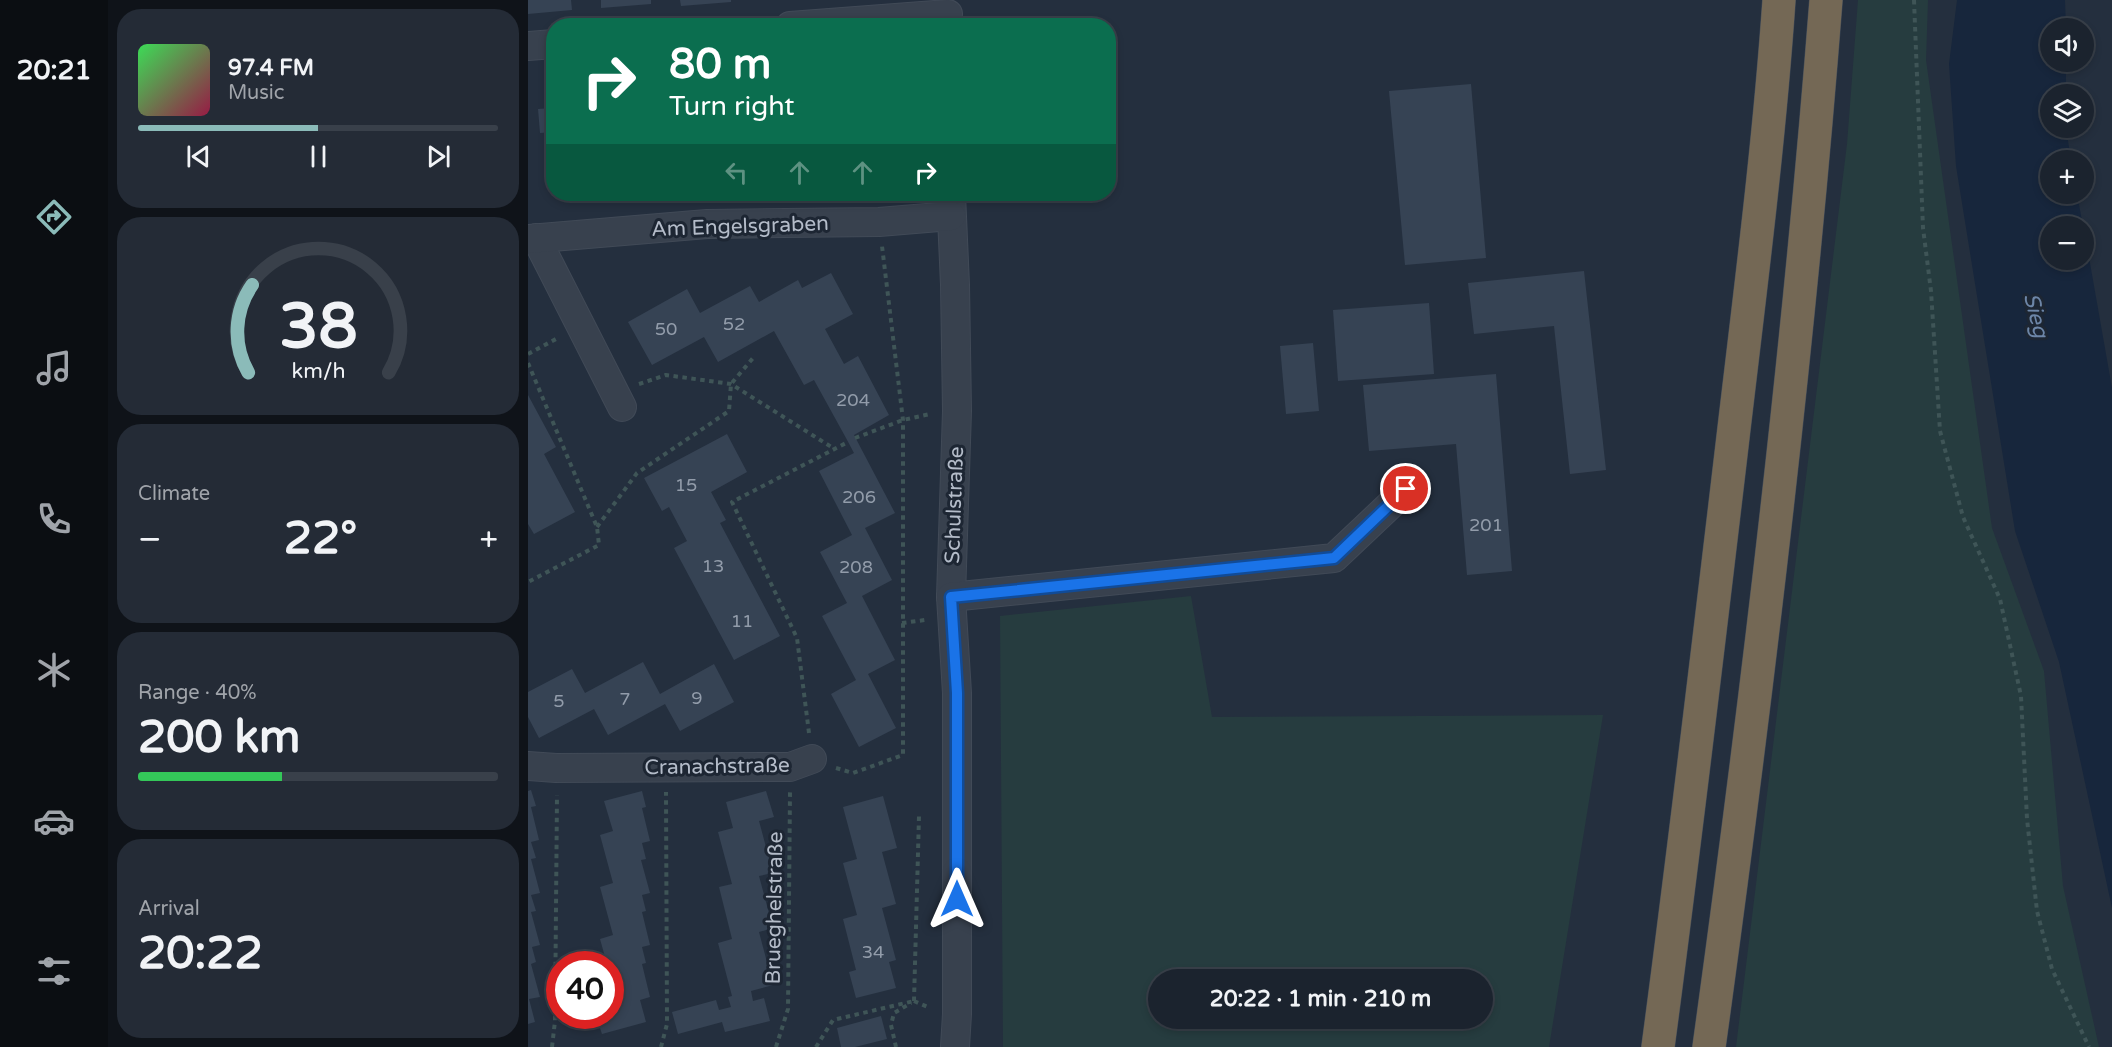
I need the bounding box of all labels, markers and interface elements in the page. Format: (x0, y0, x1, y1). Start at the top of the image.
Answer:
map controls (2040, 18, 2094, 270)
button: sound (2040, 18, 2094, 72)
text: 80 m (669, 39, 771, 90)
icon: right (570, 42, 648, 120)
text: 20:21 (17, 54, 91, 87)
text: 97.4 FM (228, 55, 314, 81)
text: Music (228, 81, 284, 105)
button: layers (2040, 84, 2094, 138)
text: Turn right (669, 90, 795, 123)
icon: previous (182, 140, 215, 173)
icon: pause (302, 140, 335, 173)
icon: next (422, 140, 455, 173)
button: + (2040, 150, 2094, 204)
icon: left (720, 156, 753, 189)
icon: ahead (783, 156, 816, 189)
icon: ahead (846, 156, 879, 189)
icon: right (909, 156, 942, 189)
icon: directions (33, 196, 75, 238)
street label: Am Engelsgraben (651, 211, 829, 242)
button: − (2040, 216, 2094, 270)
text: 38 (279, 290, 357, 365)
water label: Sieg (2018, 290, 2054, 341)
house number: 52 (723, 313, 745, 335)
house number: 50 (655, 318, 677, 340)
icon: music (33, 347, 75, 389)
text: km/h (291, 358, 345, 384)
house number: 204 (836, 389, 870, 411)
street label: Schulstraße (940, 446, 969, 564)
pin (1380, 463, 1431, 514)
icon: arrive (1389, 472, 1422, 505)
house number: 15 (675, 474, 697, 496)
text: Climate (138, 482, 210, 506)
house number: 206 (842, 486, 876, 508)
icon: phone (33, 498, 75, 540)
text: 22° (284, 512, 357, 566)
house number: 201 (1469, 514, 1503, 536)
text: − (138, 520, 162, 559)
text: + (479, 520, 498, 559)
house number: 13 (702, 555, 724, 577)
house number: 208 (839, 556, 873, 578)
house number: 11 (731, 610, 753, 632)
icon: climate (33, 649, 75, 691)
text: Range · 40% (138, 681, 257, 705)
house number: 9 (691, 687, 703, 709)
house number: 7 (619, 688, 631, 710)
house number: 5 (553, 690, 565, 712)
text: 200 km (138, 711, 300, 765)
street label: Cranachstraße (644, 753, 790, 780)
icon: car (33, 800, 75, 842)
street label: Brueghelstraße (761, 831, 788, 985)
position arrow (925, 867, 989, 931)
text: Arrival (138, 897, 200, 921)
text: 20:22 (138, 927, 263, 981)
house number: 34 (862, 941, 884, 963)
icon: filters (33, 950, 75, 992)
speed limit sign: 40 (546, 951, 624, 1029)
text: 20:22 · 1 min · 210 m (1210, 986, 1431, 1012)

